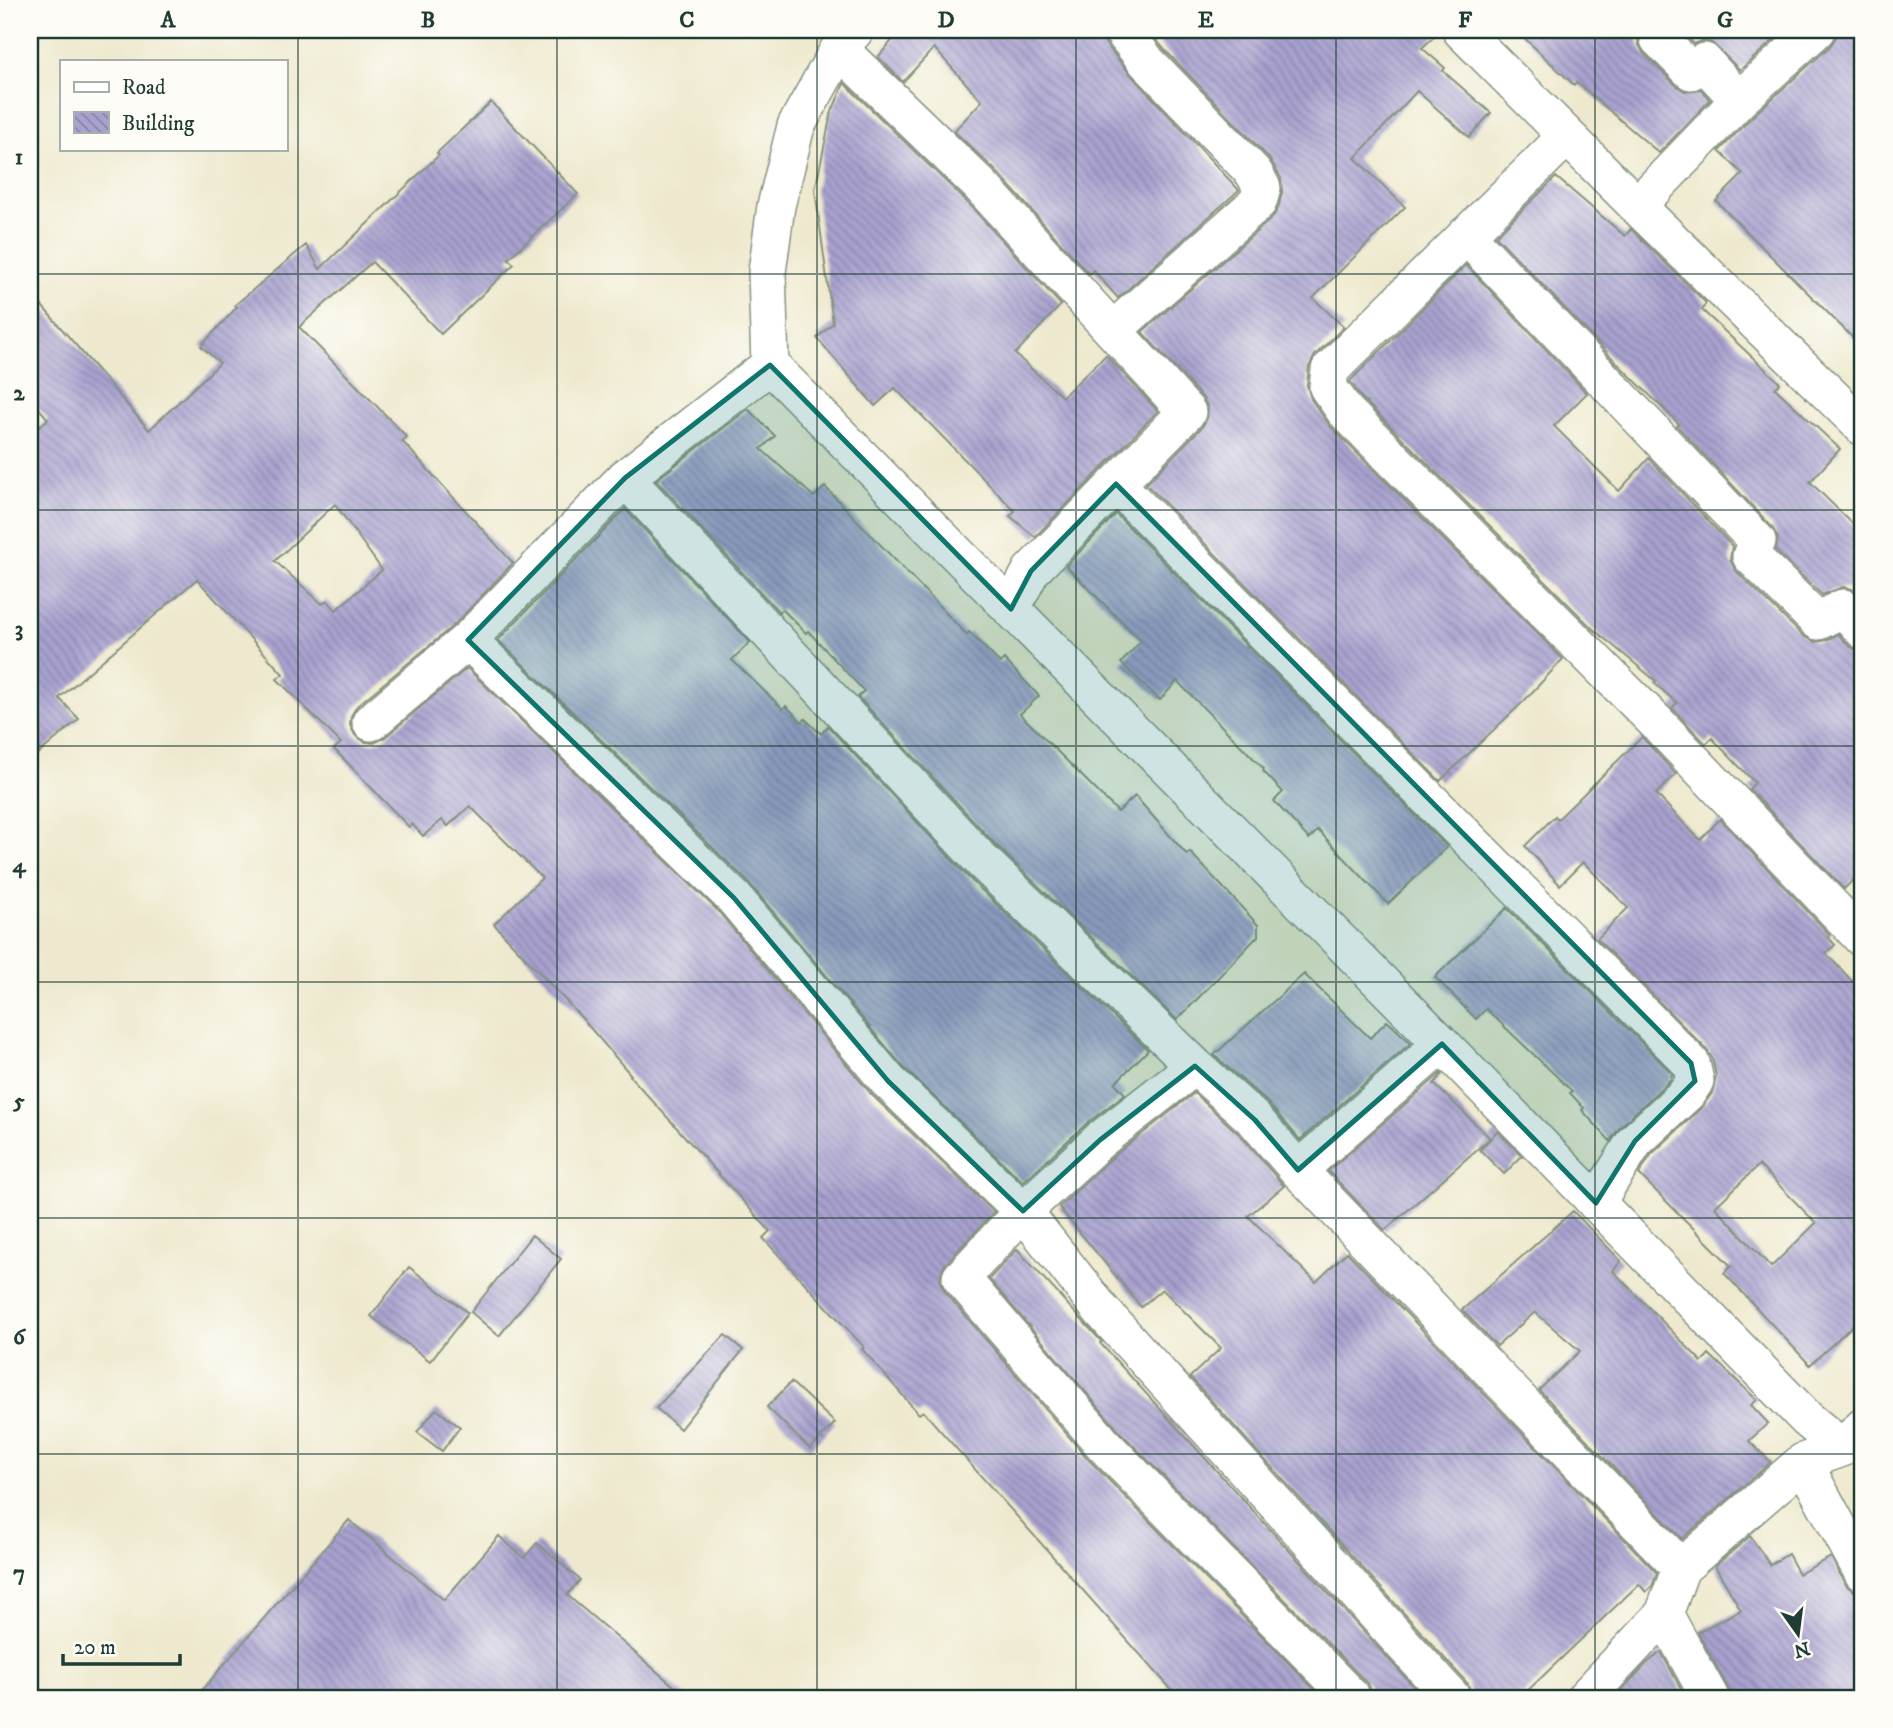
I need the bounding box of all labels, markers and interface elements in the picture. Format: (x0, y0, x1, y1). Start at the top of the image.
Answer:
text: A (160, 6, 177, 35)
text: B (421, 6, 435, 35)
text: C (679, 6, 695, 35)
text: D (937, 6, 955, 35)
text: E (1198, 6, 1214, 35)
text: F (1458, 6, 1473, 35)
text: G (1717, 6, 1733, 35)
legend (60, 60, 287, 150)
text: Road (122, 75, 166, 101)
text: Building (122, 111, 195, 137)
text: 1 (15, 143, 23, 172)
text: 2 (13, 379, 25, 408)
text: 3 (15, 615, 23, 644)
text: 4 (12, 851, 27, 880)
text: 5 (12, 1087, 25, 1116)
text: 6 (13, 1323, 27, 1352)
text: 7 (13, 1559, 25, 1588)
north arrow (1764, 1598, 1834, 1668)
scale bar (63, 1623, 180, 1667)
text: 20 m (74, 1635, 116, 1661)
text: N (1791, 1636, 1812, 1662)

